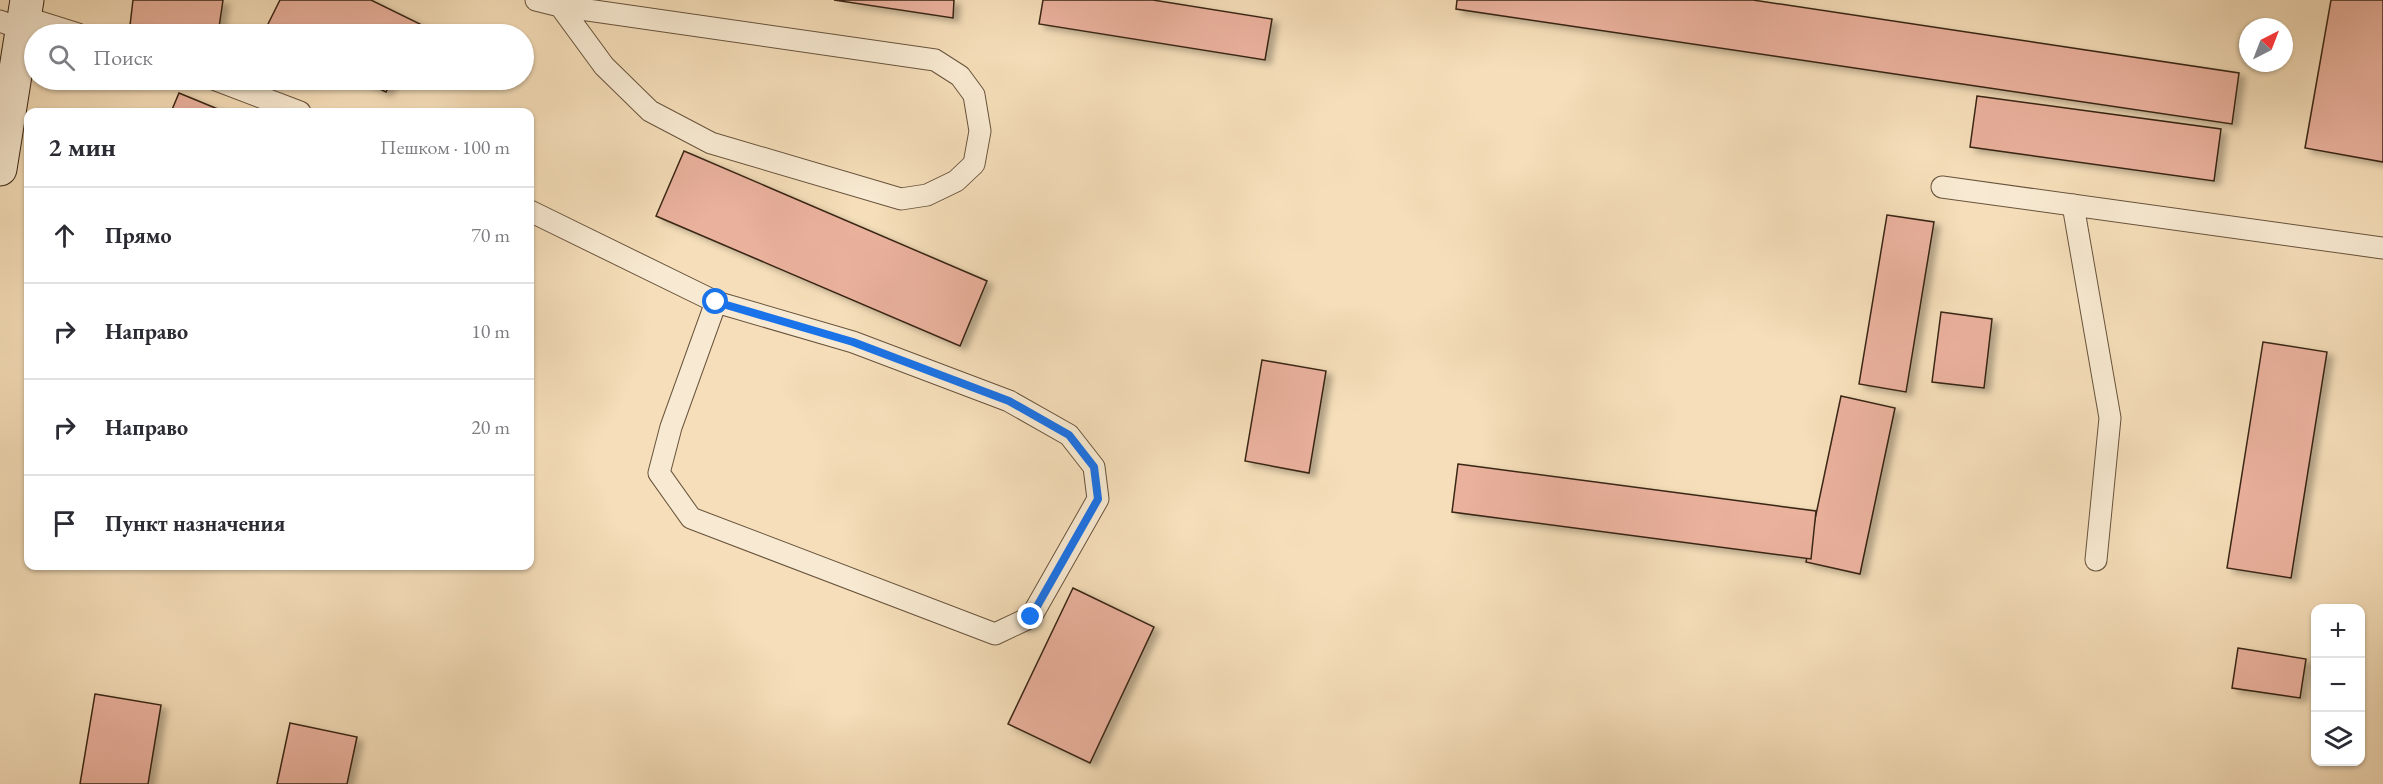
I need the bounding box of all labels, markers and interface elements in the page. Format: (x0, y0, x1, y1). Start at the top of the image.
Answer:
north arrow (2239, 18, 2293, 72)
search box (24, 24, 534, 90)
icon: search (45, 41, 78, 74)
text: Поиск (93, 43, 153, 72)
text: 2 мин (48, 130, 116, 164)
text: Пешком · 100 m (380, 134, 510, 160)
icon: ahead (48, 219, 81, 252)
text: Прямо (105, 221, 172, 250)
text: 70 m (471, 222, 510, 248)
route start (702, 288, 728, 314)
icon: right (48, 315, 81, 348)
text: Направо (105, 317, 188, 346)
text: 10 m (471, 318, 510, 344)
icon: right (48, 411, 81, 444)
text: Направо (105, 413, 188, 442)
text: 20 m (471, 414, 510, 440)
icon: arrive (48, 507, 81, 540)
text: Пункт назначения (105, 509, 285, 538)
route end (1017, 603, 1043, 629)
map controls (2311, 604, 2365, 766)
button: + (2311, 604, 2365, 658)
button: − (2311, 658, 2365, 712)
button: layers (2311, 712, 2365, 766)

